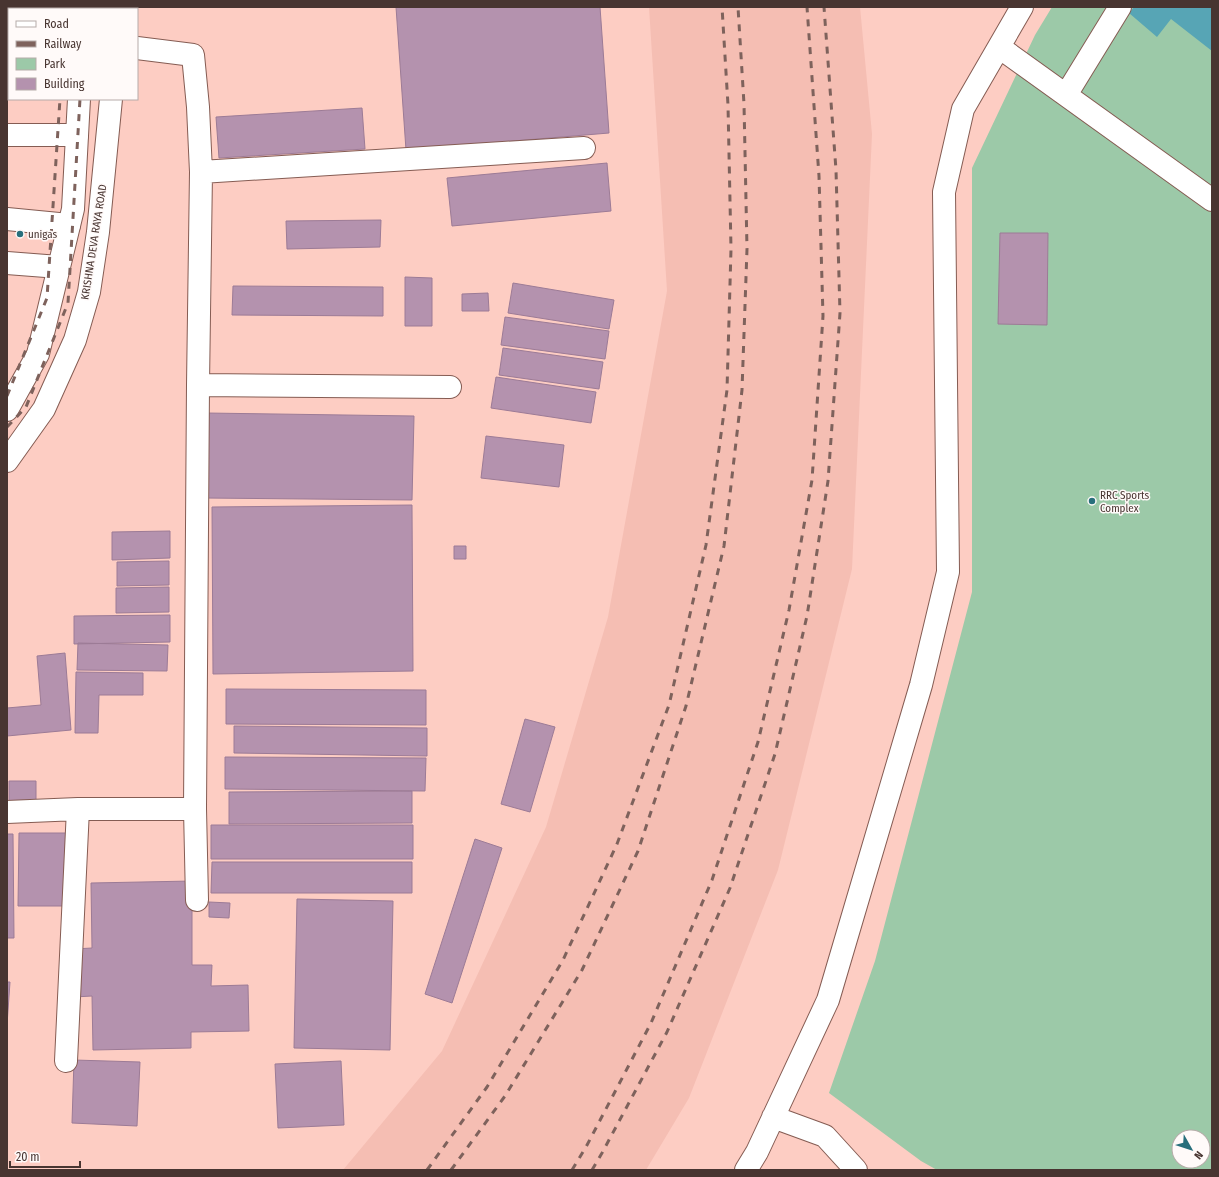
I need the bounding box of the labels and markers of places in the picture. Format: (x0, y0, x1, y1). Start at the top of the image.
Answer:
place label: unigas (28, 228, 58, 241)
marker: unigas (15, 229, 25, 239)
place label: RRC Sports Complex (1100, 489, 1150, 515)
marker: RRC Sports Complex (1087, 496, 1097, 506)

